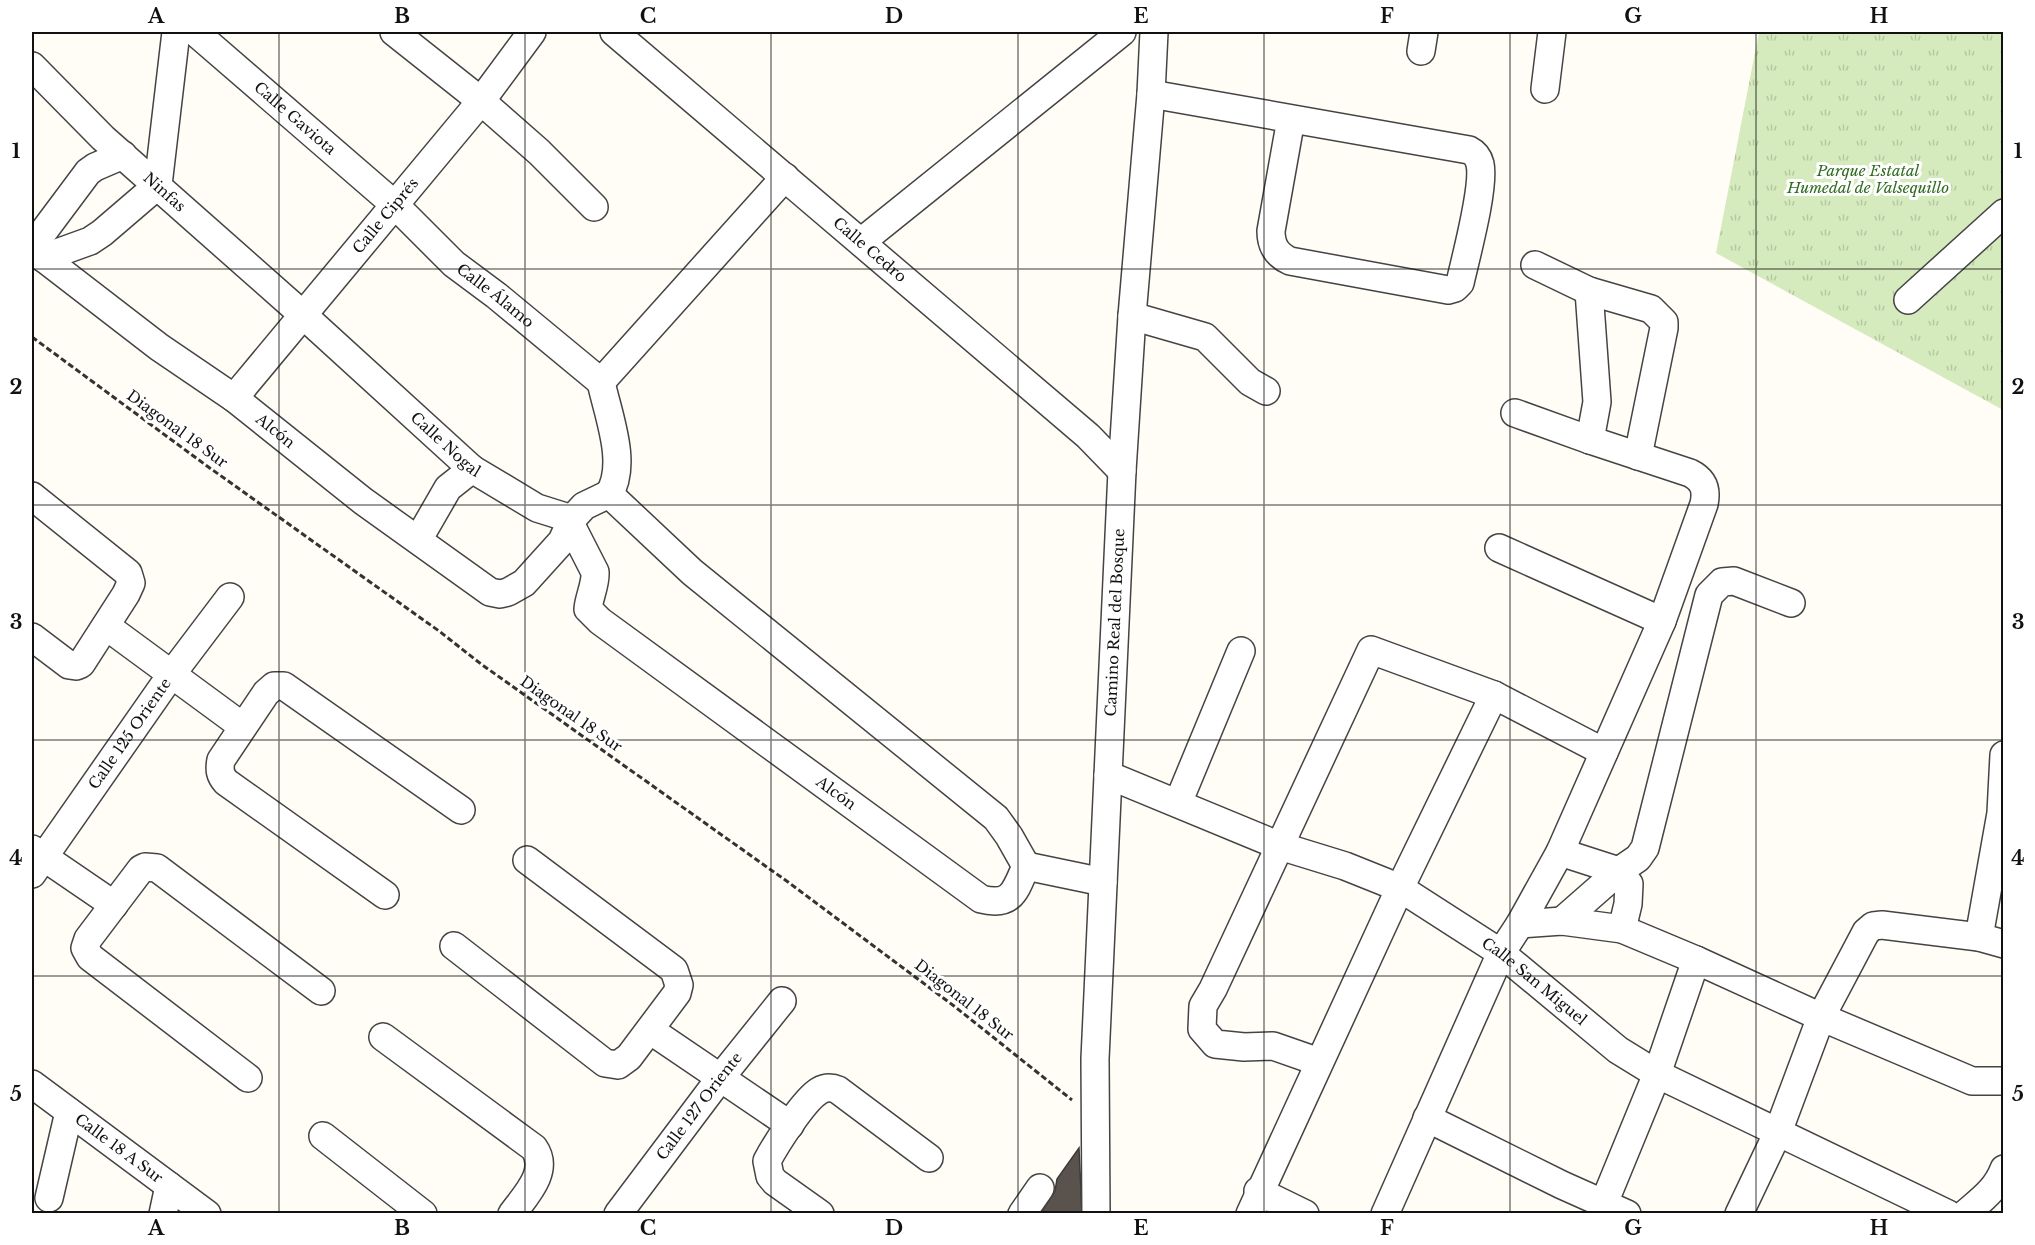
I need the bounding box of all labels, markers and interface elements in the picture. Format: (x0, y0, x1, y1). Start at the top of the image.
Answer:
text: A (147, 4, 165, 28)
text: B (394, 4, 410, 28)
text: C (640, 4, 656, 28)
text: D (885, 4, 903, 28)
text: E (1133, 4, 1149, 28)
text: F (1380, 4, 1394, 28)
text: G (1624, 4, 1642, 28)
text: H (1870, 4, 1889, 28)
street label: Calle Gaviota (250, 77, 341, 159)
text: 1 (12, 139, 21, 163)
text: 1 (2014, 139, 2023, 163)
park label: Parque Estatal Humedal de Valsequillo (1786, 161, 1949, 197)
street label: Ninfas (140, 168, 190, 216)
street label: Calle Ciprés (348, 174, 422, 257)
street label: Calle Cedro (829, 213, 911, 286)
street label: Calle Álamo (453, 259, 538, 332)
text: 2 (9, 375, 23, 399)
text: 2 (2011, 375, 2025, 399)
street label: Diagonal 18 Sur (123, 386, 232, 472)
street label: Calle Nogal (407, 408, 484, 481)
street label: Alcón (251, 409, 299, 452)
street label: Camino Real del Bosque (1101, 528, 1128, 717)
text: 3 (10, 610, 22, 634)
text: 3 (2012, 610, 2024, 634)
street label: Diagonal 18 Sur (517, 671, 627, 756)
street label: Calle 125 Oriente (84, 674, 175, 793)
street label: Alcón (812, 771, 860, 814)
text: 4 (9, 846, 23, 870)
text: 4 (2011, 846, 2025, 870)
street label: Calle San Miguel (1478, 933, 1591, 1029)
street label: Diagonal 18 Sur (911, 955, 1018, 1045)
street label: Calle 127 Oriente (652, 1048, 746, 1164)
text: 5 (10, 1082, 22, 1106)
text: 5 (2012, 1082, 2024, 1106)
street label: Calle 18 A Sur (71, 1109, 167, 1187)
text: A (147, 1216, 165, 1240)
text: B (394, 1216, 410, 1240)
text: C (640, 1216, 656, 1240)
text: D (885, 1216, 903, 1240)
text: E (1133, 1216, 1149, 1240)
text: F (1380, 1216, 1394, 1240)
text: G (1624, 1216, 1642, 1240)
text: H (1870, 1216, 1889, 1240)

